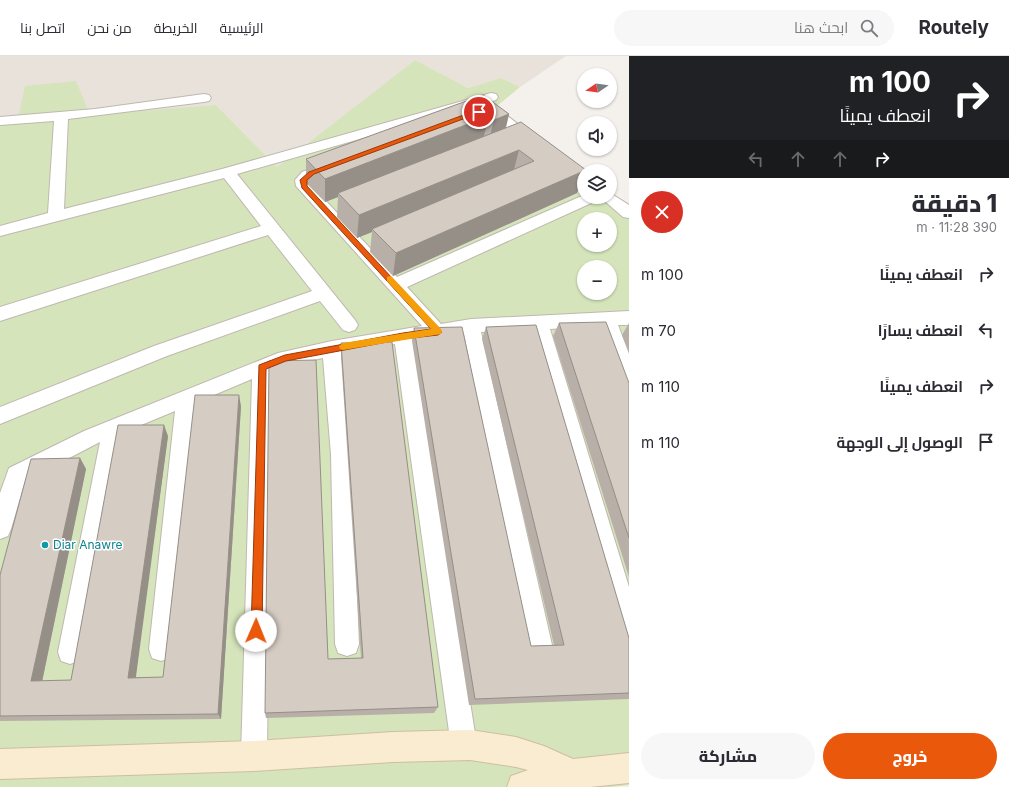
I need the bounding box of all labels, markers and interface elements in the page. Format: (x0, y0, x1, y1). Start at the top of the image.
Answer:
search box (614, 10, 894, 46)
text: Routely (918, 16, 989, 39)
icon: search (858, 17, 880, 39)
text: ابحث هنا (794, 18, 848, 37)
text: اتصل بنا (20, 19, 65, 36)
text: من نحن (87, 19, 132, 36)
text: الخريطة (154, 19, 198, 36)
text: الرئيسية (220, 19, 263, 36)
text: 100 m (849, 65, 931, 99)
north arrow (577, 68, 617, 108)
map controls (577, 68, 617, 300)
icon: right (945, 72, 997, 124)
pin (462, 95, 496, 129)
icon: arrive (468, 101, 490, 123)
text: انعطف يمينًا (840, 105, 931, 126)
button: sound (577, 116, 617, 156)
icon: left (745, 148, 767, 170)
icon: ahead (787, 148, 809, 170)
icon: ahead (829, 148, 851, 170)
icon: right (871, 148, 893, 170)
button: layers (577, 164, 617, 204)
text: 1 دقيقة (911, 189, 997, 218)
button: close (641, 191, 683, 233)
button: + (577, 212, 617, 252)
text: 390 m · 11:28 (916, 219, 997, 235)
button: − (577, 260, 617, 300)
icon: right (975, 263, 997, 285)
text: 100 m (641, 265, 683, 284)
text: انعطف يمينًا (879, 265, 963, 284)
icon: left (975, 319, 997, 341)
text: 70 m (641, 321, 676, 340)
text: انعطف يسارًا (878, 321, 963, 340)
icon: right (975, 375, 997, 397)
text: 110 m (641, 377, 680, 396)
text: انعطف يمينًا (879, 377, 963, 396)
icon: arrive (975, 431, 997, 453)
text: 110 m (641, 433, 680, 452)
text: الوصول إلى الوجهة (836, 433, 963, 452)
place label: Diar Anawre (53, 537, 122, 552)
marker: Diar Anawre (40, 540, 50, 550)
position arrow (235, 610, 277, 652)
button: مشاركة (641, 733, 815, 779)
button: خروج (823, 733, 997, 779)

